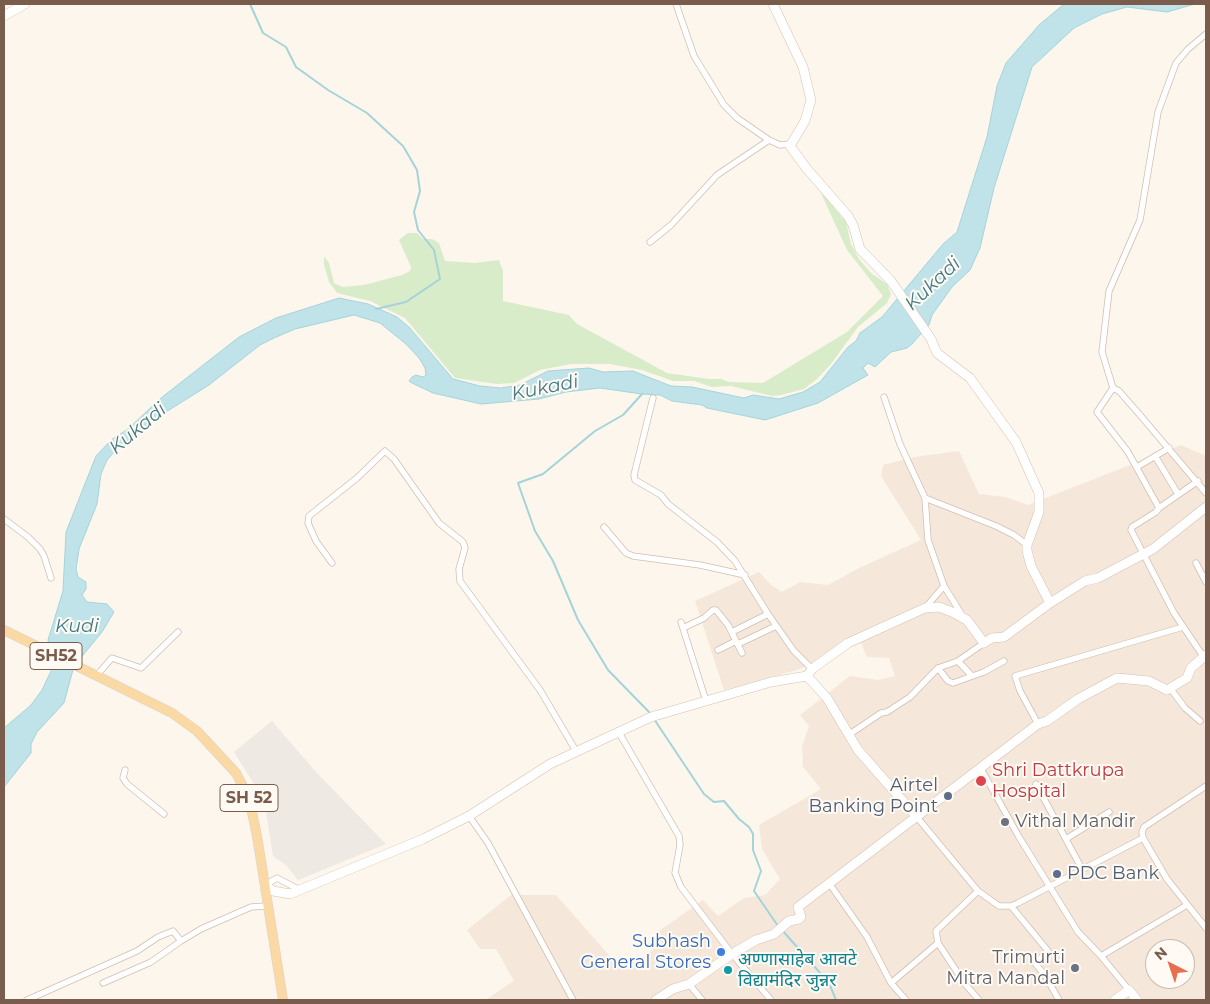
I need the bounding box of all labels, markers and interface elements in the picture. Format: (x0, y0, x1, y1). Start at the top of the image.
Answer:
water label: Kukadi (900, 253, 966, 315)
water label: Kukadi (510, 370, 580, 406)
water label: Kukadi (105, 399, 171, 459)
water label: Kudi (55, 615, 99, 637)
road number: SH52 (30, 642, 82, 669)
place label: Shri Dattkrupa Hospital (992, 760, 1124, 802)
marker: Shri Dattkrupa Hospital (974, 774, 988, 788)
place label: Airtel Banking Point (809, 775, 938, 818)
road number: SH 52 (220, 784, 278, 811)
marker: Airtel Banking Point (942, 790, 954, 802)
place label: Vithal Mandir (1015, 811, 1136, 833)
marker: Vithal Mandir (999, 816, 1011, 828)
place label: PDC Bank (1067, 863, 1159, 885)
marker: PDC Bank (1051, 868, 1063, 880)
place label: Subhash General Stores (581, 931, 711, 974)
north arrow (1145, 939, 1195, 989)
text: N (1151, 943, 1171, 964)
marker: Subhash General Stores (715, 946, 727, 958)
place label: Trimurti Mitra Mandal (946, 947, 1065, 990)
place label: अण्णासाहेब आवटे विद्यामंदिर जुन्नर (738, 949, 857, 992)
marker: Trimurti Mitra Mandal (1069, 962, 1081, 974)
marker: अण्णासाहेब आवटे विद्यामंदिर जुन्नर (722, 964, 734, 976)

